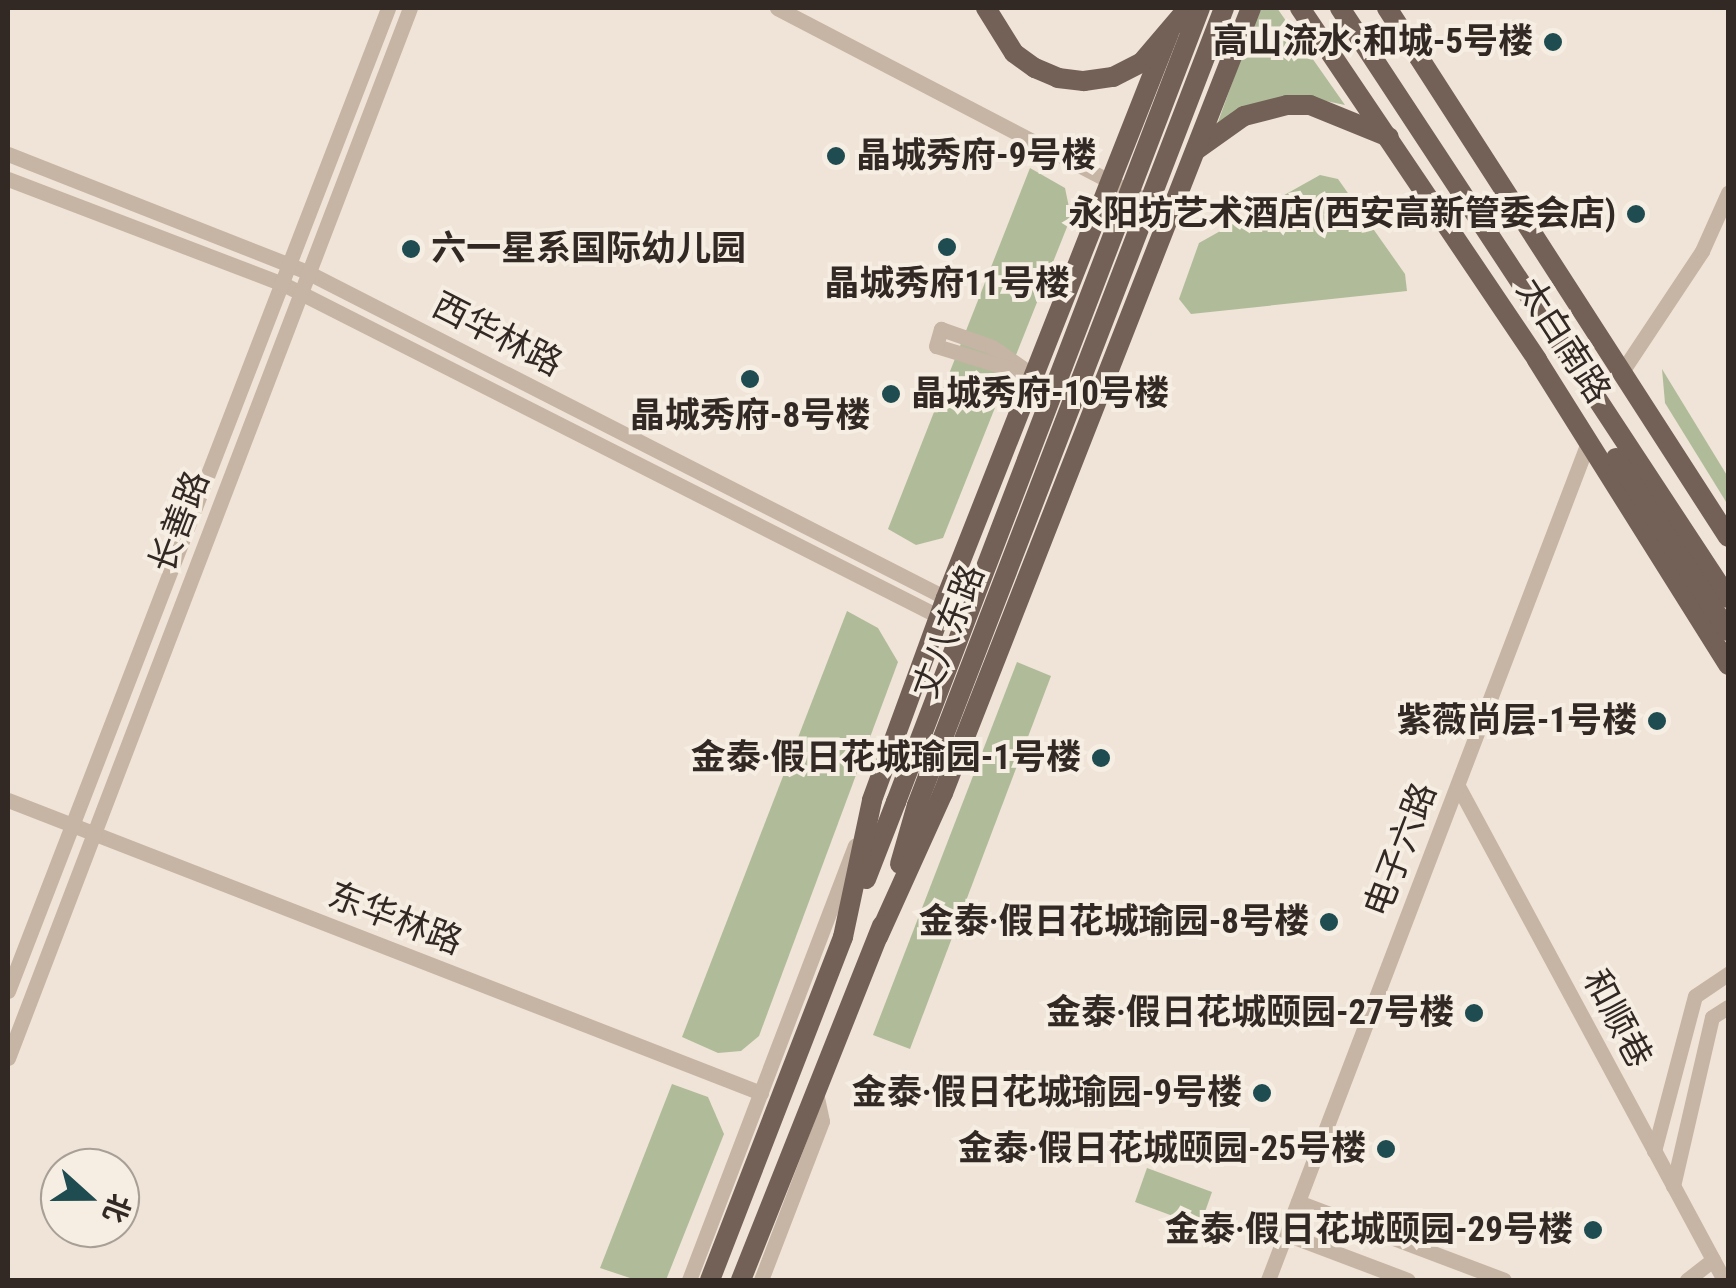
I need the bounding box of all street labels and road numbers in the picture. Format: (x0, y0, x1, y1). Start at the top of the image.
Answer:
street label: 太白南路 (1507, 271, 1619, 411)
street label: 西华林路 (425, 285, 569, 385)
street label: 长善路 (142, 465, 218, 579)
street label: 丈八东路 (904, 559, 994, 705)
street label: 电子六路 (1356, 777, 1446, 923)
street label: 东华林路 (322, 874, 468, 964)
street label: 和顺巷 (1574, 963, 1660, 1075)

